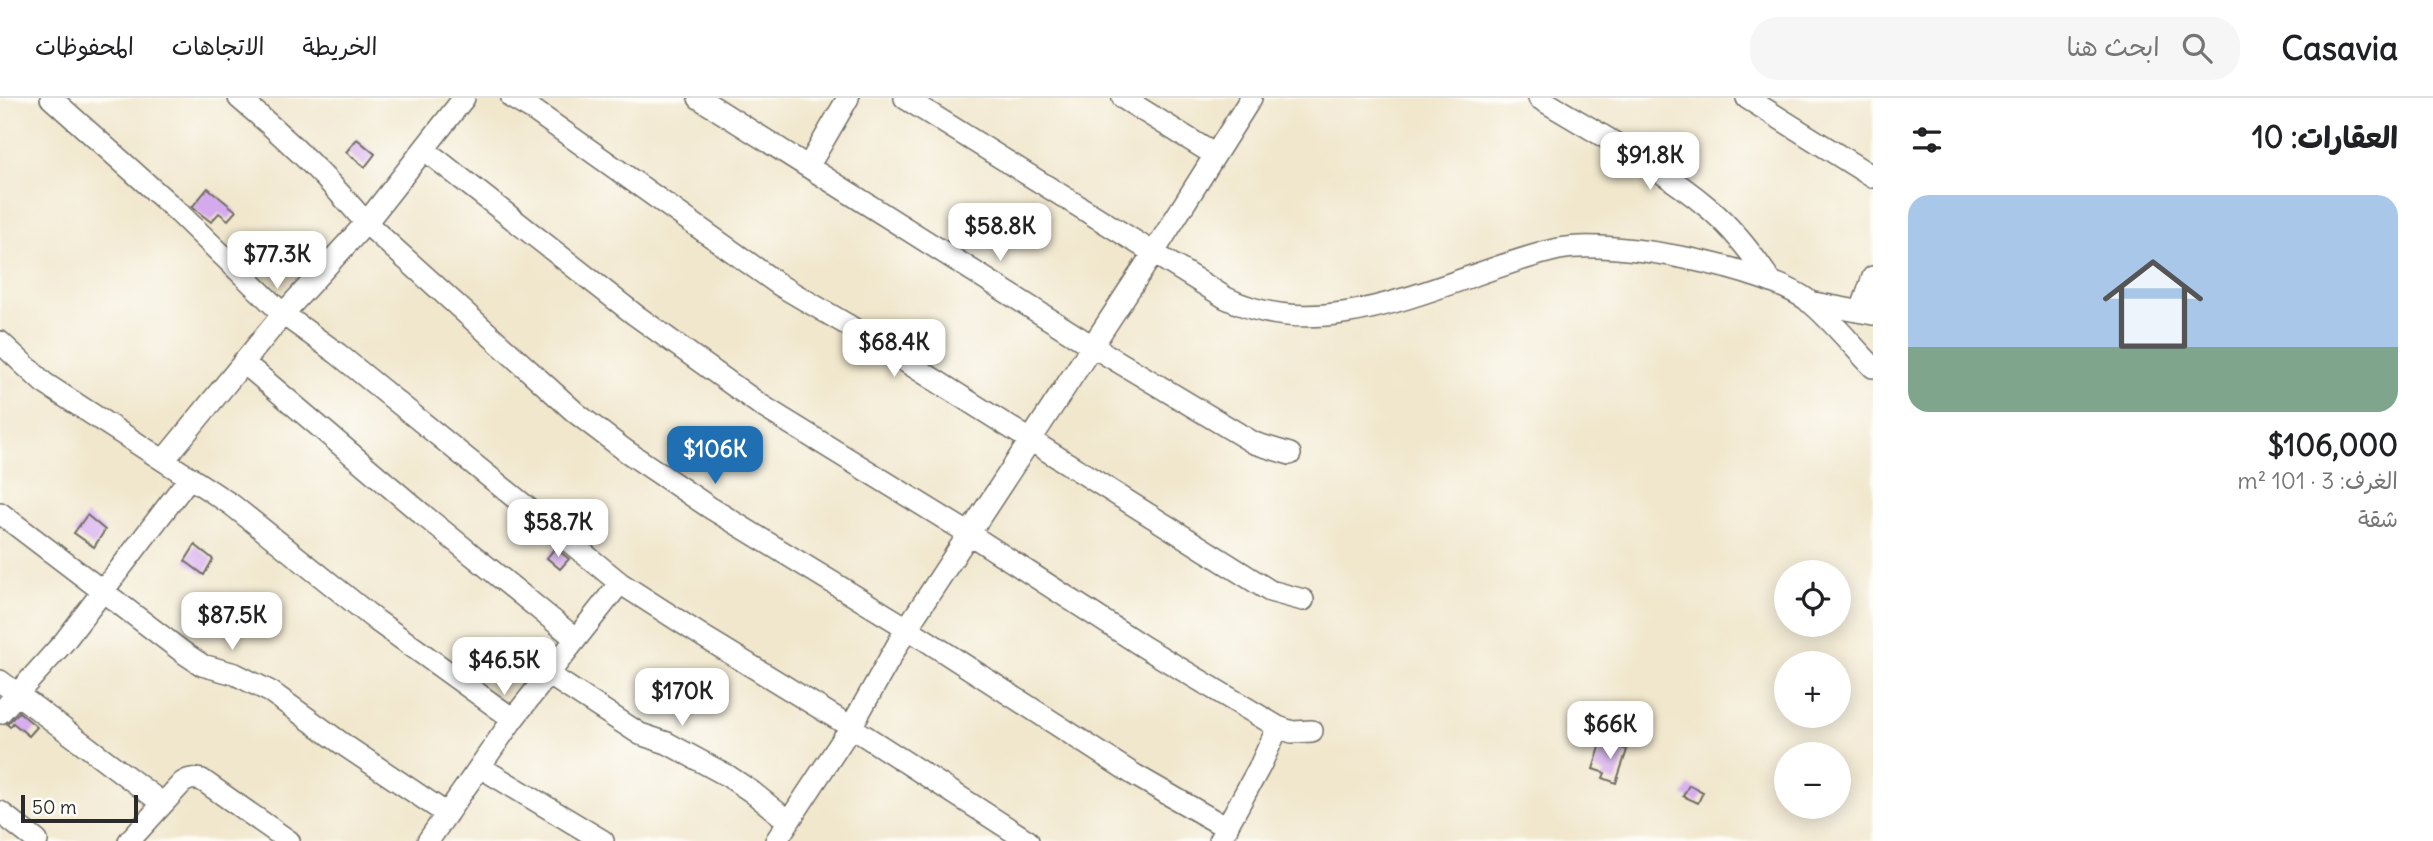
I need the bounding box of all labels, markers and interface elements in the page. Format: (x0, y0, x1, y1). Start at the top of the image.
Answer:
search box (1750, 17, 2240, 80)
text: Casavia (2282, 27, 2398, 69)
icon: search (2178, 29, 2216, 67)
text: ابحث هنا (2066, 30, 2160, 63)
text: المحفوظات (35, 31, 134, 61)
text: الاتجاهات (172, 31, 265, 61)
text: الخريطة (303, 31, 377, 61)
text: العقارات: 10 (2252, 118, 2398, 156)
icon: filters (1908, 121, 1946, 159)
pin: $91.8K (1593, 132, 1707, 192)
text: $91.8K (1616, 140, 1684, 169)
pin: $58.8K (943, 204, 1057, 263)
text: $58.8K (964, 211, 1036, 240)
pin: $77.3K (220, 232, 334, 291)
text: $77.3K (243, 239, 311, 268)
icon: home (2090, 241, 2216, 367)
pin: $68.4K (837, 320, 951, 379)
text: $68.4K (858, 327, 930, 356)
pin: $106K (666, 426, 764, 486)
text: $106,000 (2267, 426, 2398, 464)
text: $106K (683, 434, 747, 463)
text: الغرف: 3 · 101 m² (2237, 466, 2398, 495)
pin: $58.7K (501, 500, 615, 559)
text: شقة (2358, 504, 2398, 533)
text: $58.7K (523, 507, 593, 536)
map controls (1774, 560, 1851, 819)
button: locate (1774, 560, 1851, 637)
pin: $87.5K (175, 592, 289, 652)
text: $87.5K (197, 600, 267, 629)
pin: $46.5K (447, 638, 561, 697)
text: $46.5K (468, 645, 540, 674)
button: + (1774, 651, 1851, 728)
pin: $170K (633, 668, 731, 728)
text: $170K (651, 676, 713, 705)
pin: $66K (1569, 702, 1651, 761)
text: $66K (1583, 709, 1637, 738)
button: − (1774, 742, 1851, 819)
scale bar (21, 792, 138, 824)
text: 50 m (32, 795, 77, 819)

